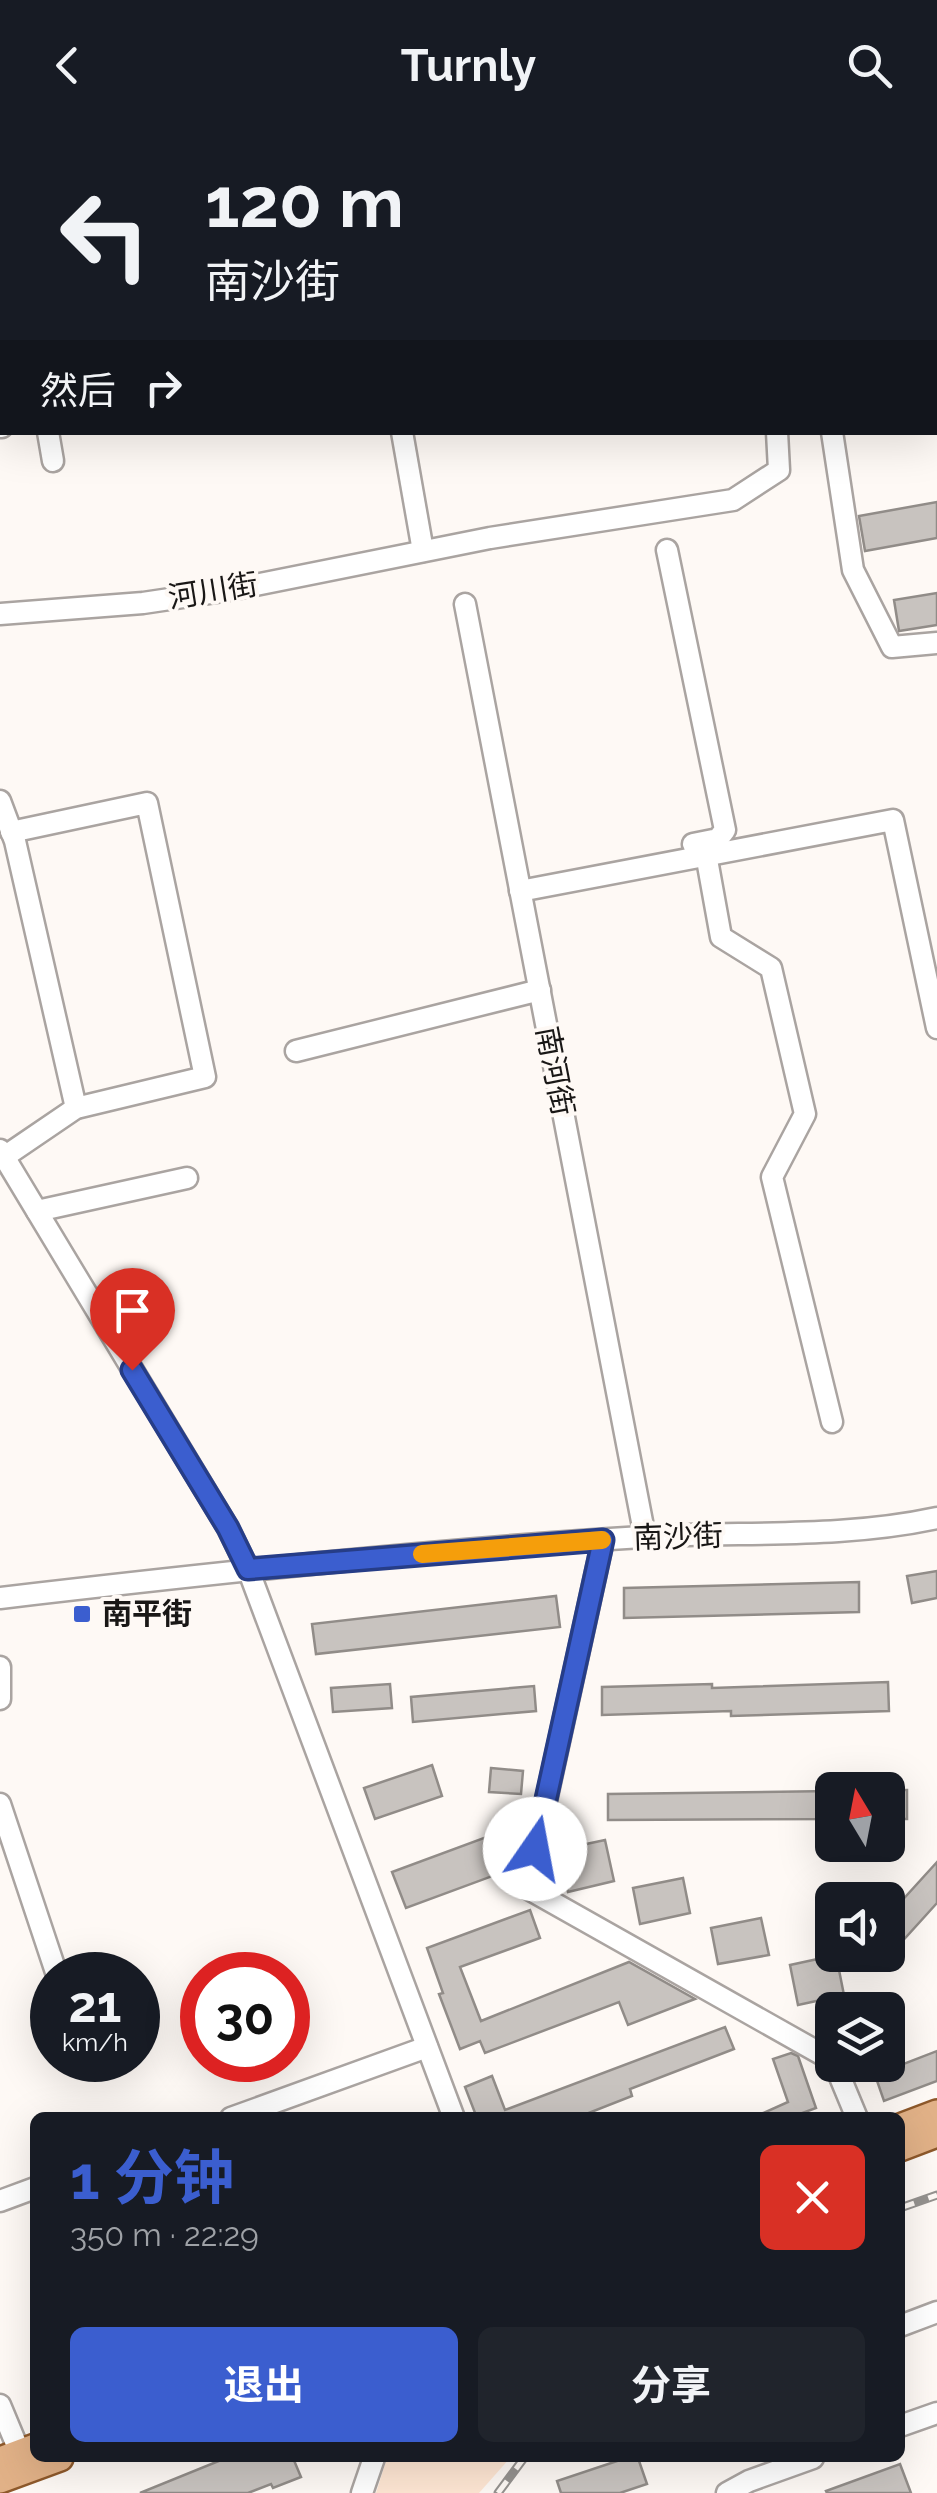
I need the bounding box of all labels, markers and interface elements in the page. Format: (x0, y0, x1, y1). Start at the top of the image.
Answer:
icon: back (40, 38, 95, 93)
icon: search (842, 38, 897, 93)
text: Turnly (401, 39, 536, 92)
text: 120 m (205, 161, 404, 243)
icon: left (40, 170, 170, 300)
text: 南沙街 (205, 255, 340, 308)
icon: right (136, 360, 191, 415)
text: 然后 (40, 368, 116, 413)
street label: 河川街 (166, 566, 260, 615)
street label: 南河街 (530, 1023, 581, 1118)
pin (90, 1268, 175, 1371)
icon: arrive (105, 1283, 160, 1338)
street label: 南沙街 (632, 1517, 724, 1556)
place label: 南平街 (102, 1596, 192, 1631)
marker: 南平街 (71, 1603, 93, 1625)
north arrow (815, 1772, 905, 1862)
map controls (815, 1772, 905, 2082)
position arrow (483, 1797, 587, 1901)
button: sound (815, 1882, 905, 1972)
speed limit sign: 30 (180, 1952, 310, 2082)
text: 21 (69, 1975, 121, 2034)
button: layers (815, 1992, 905, 2082)
text: km/h (62, 2027, 128, 2057)
text: 1 分钟 (70, 2143, 234, 2213)
button: close (760, 2145, 865, 2250)
text: 350 m · 22:29 (70, 2216, 259, 2253)
button: 退出 (70, 2327, 458, 2442)
button: 分享 (478, 2327, 865, 2442)

